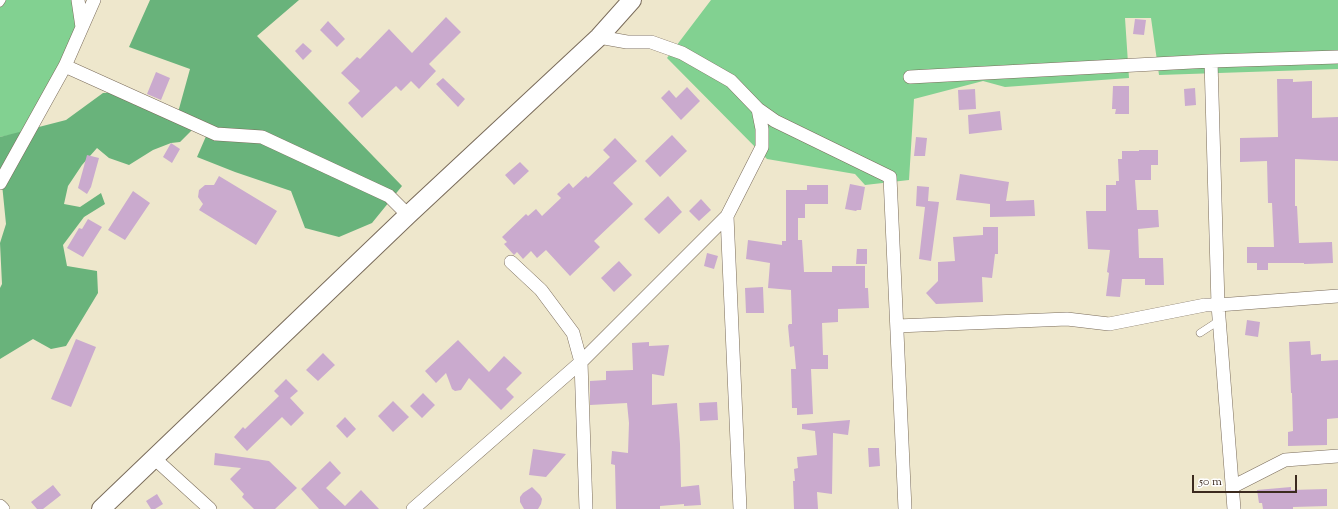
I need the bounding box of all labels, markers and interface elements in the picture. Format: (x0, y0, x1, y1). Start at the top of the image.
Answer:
scale bar (1194, 467, 1299, 493)
text: 50 m (1199, 473, 1222, 491)

